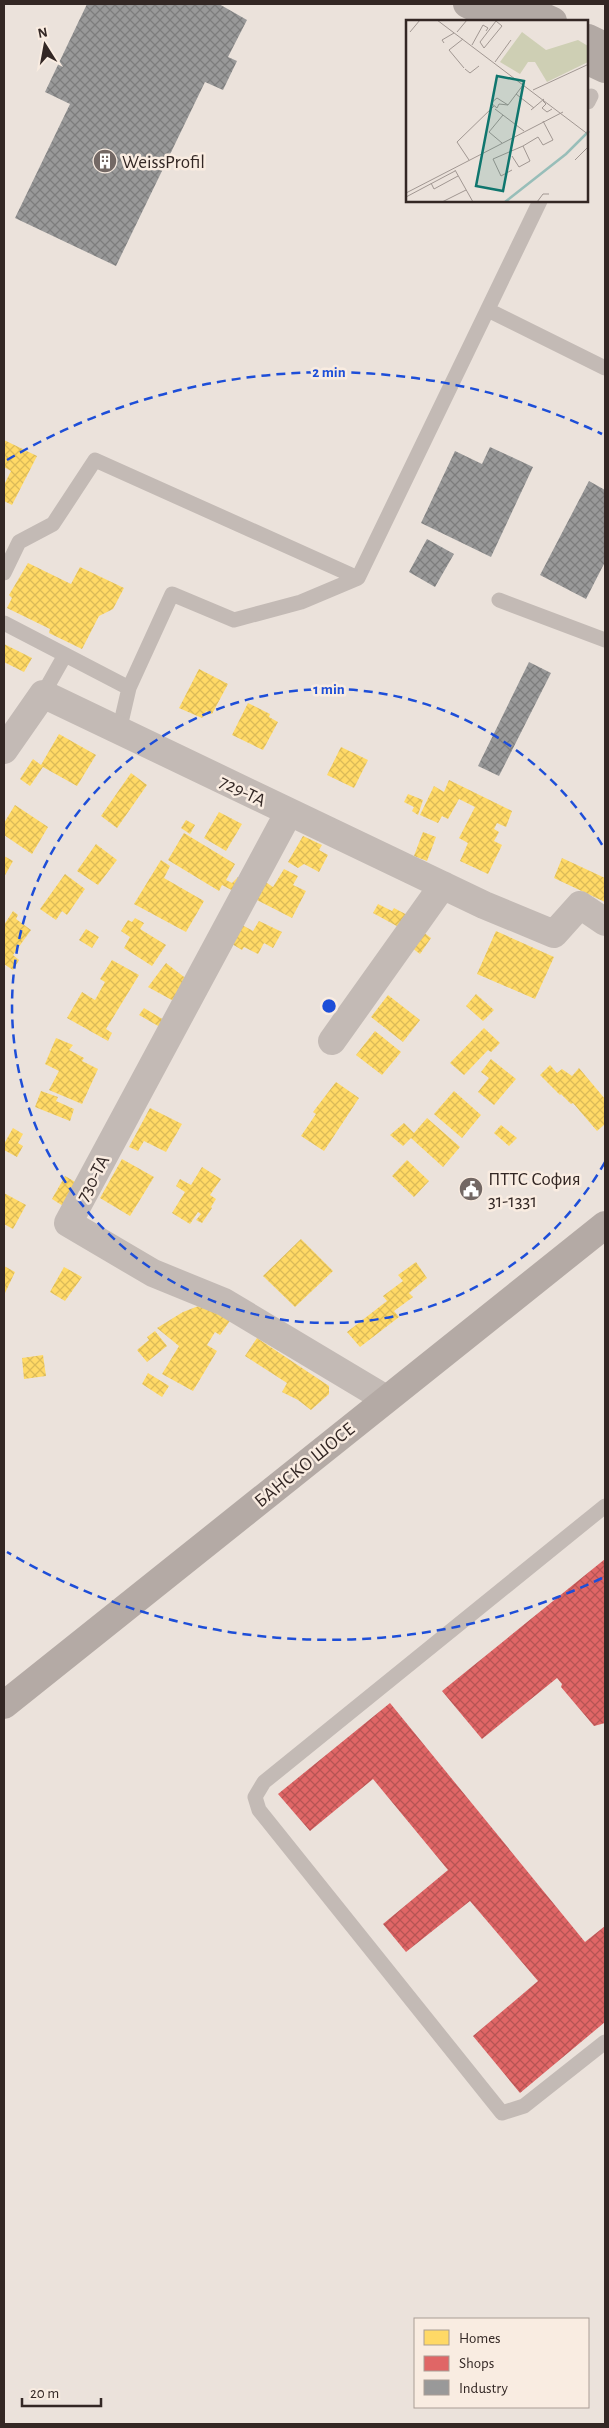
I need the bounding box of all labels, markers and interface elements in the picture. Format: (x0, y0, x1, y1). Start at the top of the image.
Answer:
north arrow (20, 20, 70, 70)
inset map (406, 20, 589, 202)
text: N (37, 25, 49, 41)
building icon: WeissProfil (92, 148, 118, 174)
place label: WeissProfil (122, 153, 205, 172)
text: 2 min (312, 365, 346, 380)
text: 1 min (313, 682, 345, 697)
street label: 729-ТА (216, 772, 269, 811)
centre of rings (320, 997, 338, 1015)
street label: 730-ТА (73, 1152, 113, 1205)
place label: ПТТС София 31-1331 (488, 1170, 581, 1211)
public building icon: ПТТС София 31-1331 (458, 1176, 484, 1202)
street label: БАНСКО ШОСЕ (251, 1419, 359, 1511)
legend (414, 2318, 589, 2408)
text: Homes (459, 2331, 501, 2346)
text: Shops (459, 2356, 494, 2371)
scale bar (22, 2376, 101, 2408)
text: Industry (459, 2381, 508, 2396)
text: 20 m (30, 2386, 59, 2401)

